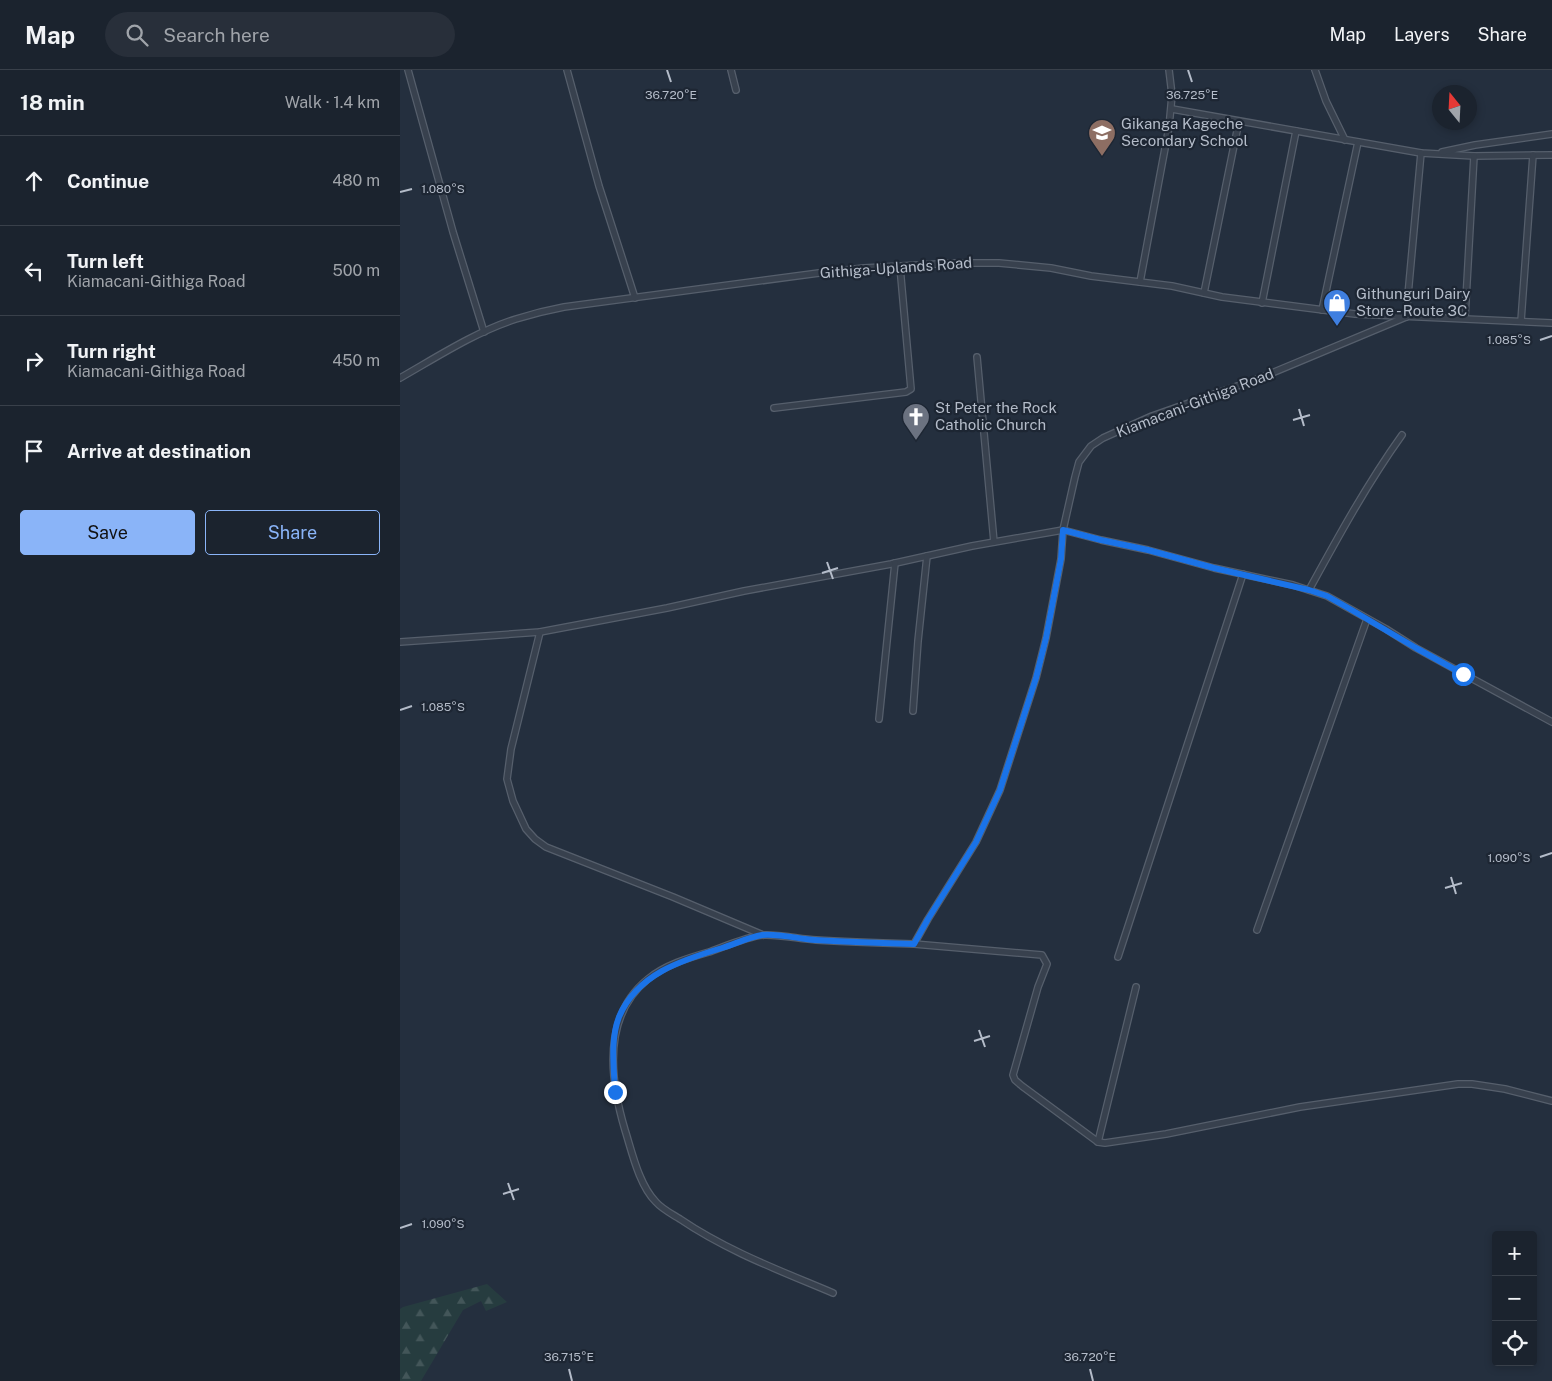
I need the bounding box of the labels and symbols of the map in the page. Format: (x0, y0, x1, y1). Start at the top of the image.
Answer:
north arrow (1432, 85, 1477, 130)
text: 36.720°E (645, 88, 697, 102)
text: 36.725°E (1166, 88, 1218, 102)
place label: Gikanga Kageche Secondary School (1121, 115, 1248, 149)
school or university icon: Gikanga Kageche Secondary School (1087, 118, 1117, 157)
text: 1.080°S (421, 182, 465, 196)
street label: Githiga-Uplands Road (819, 254, 973, 281)
place label: Githunguri Dairy Store - Route 3C (1356, 285, 1470, 319)
shop icon: Githunguri Dairy Store - Route 3C (1322, 288, 1352, 327)
text: 1.085°S (1487, 333, 1531, 347)
street label: Kiamacani-Githiga Road (1114, 365, 1276, 440)
place label: St Peter the Rock Catholic Church (935, 399, 1057, 433)
church icon: St Peter the Rock Catholic Church (901, 402, 931, 441)
route start (1452, 663, 1475, 686)
text: 1.085°S (421, 700, 465, 714)
text: 1.090°S (1487, 851, 1531, 865)
route end (604, 1081, 627, 1104)
text: 1.090°S (421, 1217, 465, 1231)
text: 36.715°E (544, 1350, 594, 1364)
text: 36.720°E (1064, 1350, 1116, 1364)

